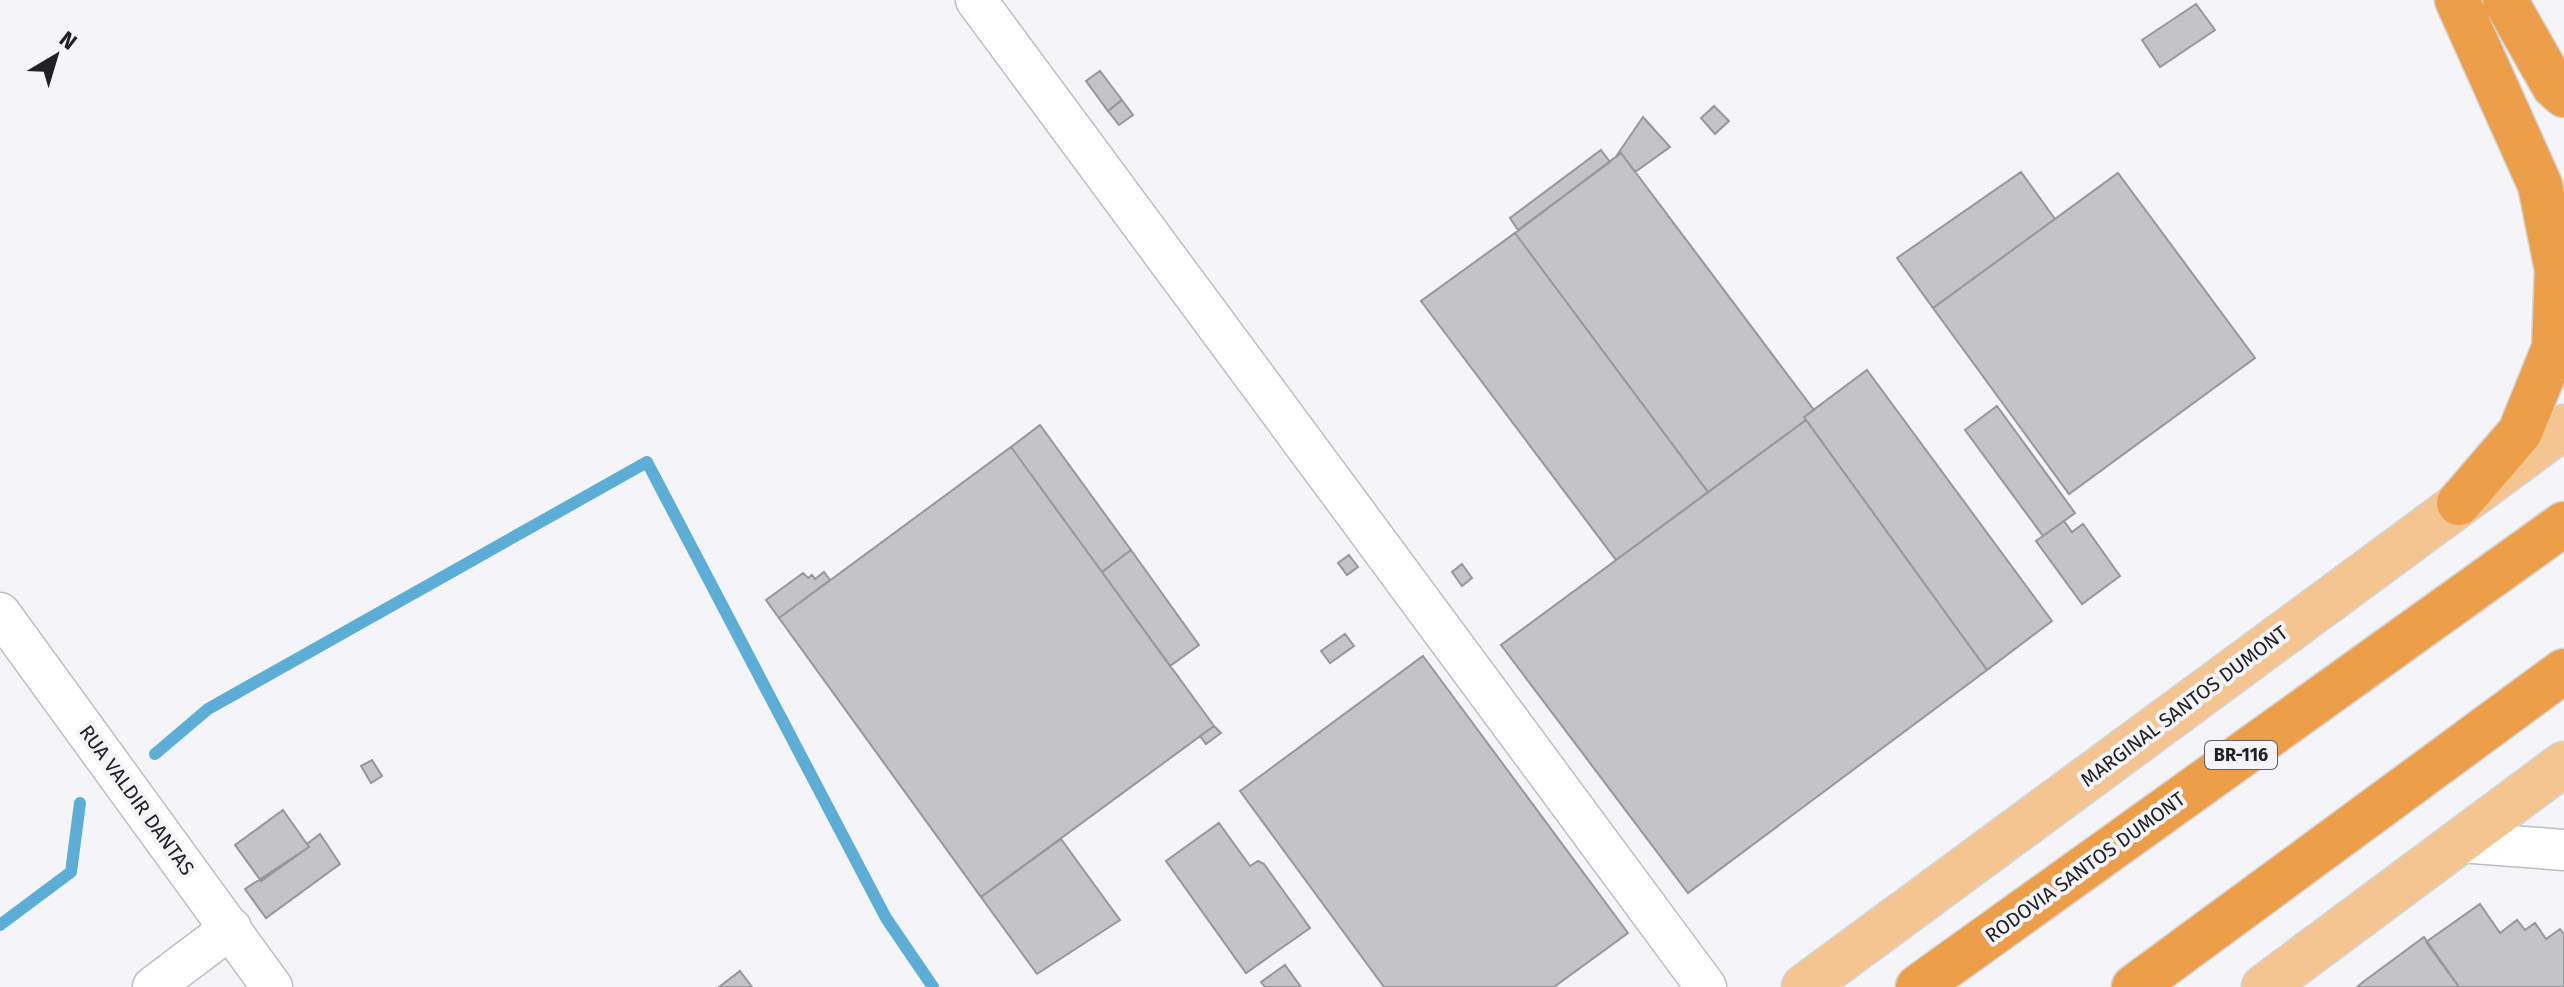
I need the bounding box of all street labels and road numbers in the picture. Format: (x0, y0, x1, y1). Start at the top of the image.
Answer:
street label: MARGINAL SANTOS DUMONT (2076, 620, 2293, 792)
street label: RUA VALDIR DANTAS (74, 720, 200, 880)
road number: BR-116 (2205, 741, 2277, 769)
street label: RODOVIA SANTOS DUMONT (1980, 786, 2190, 948)

